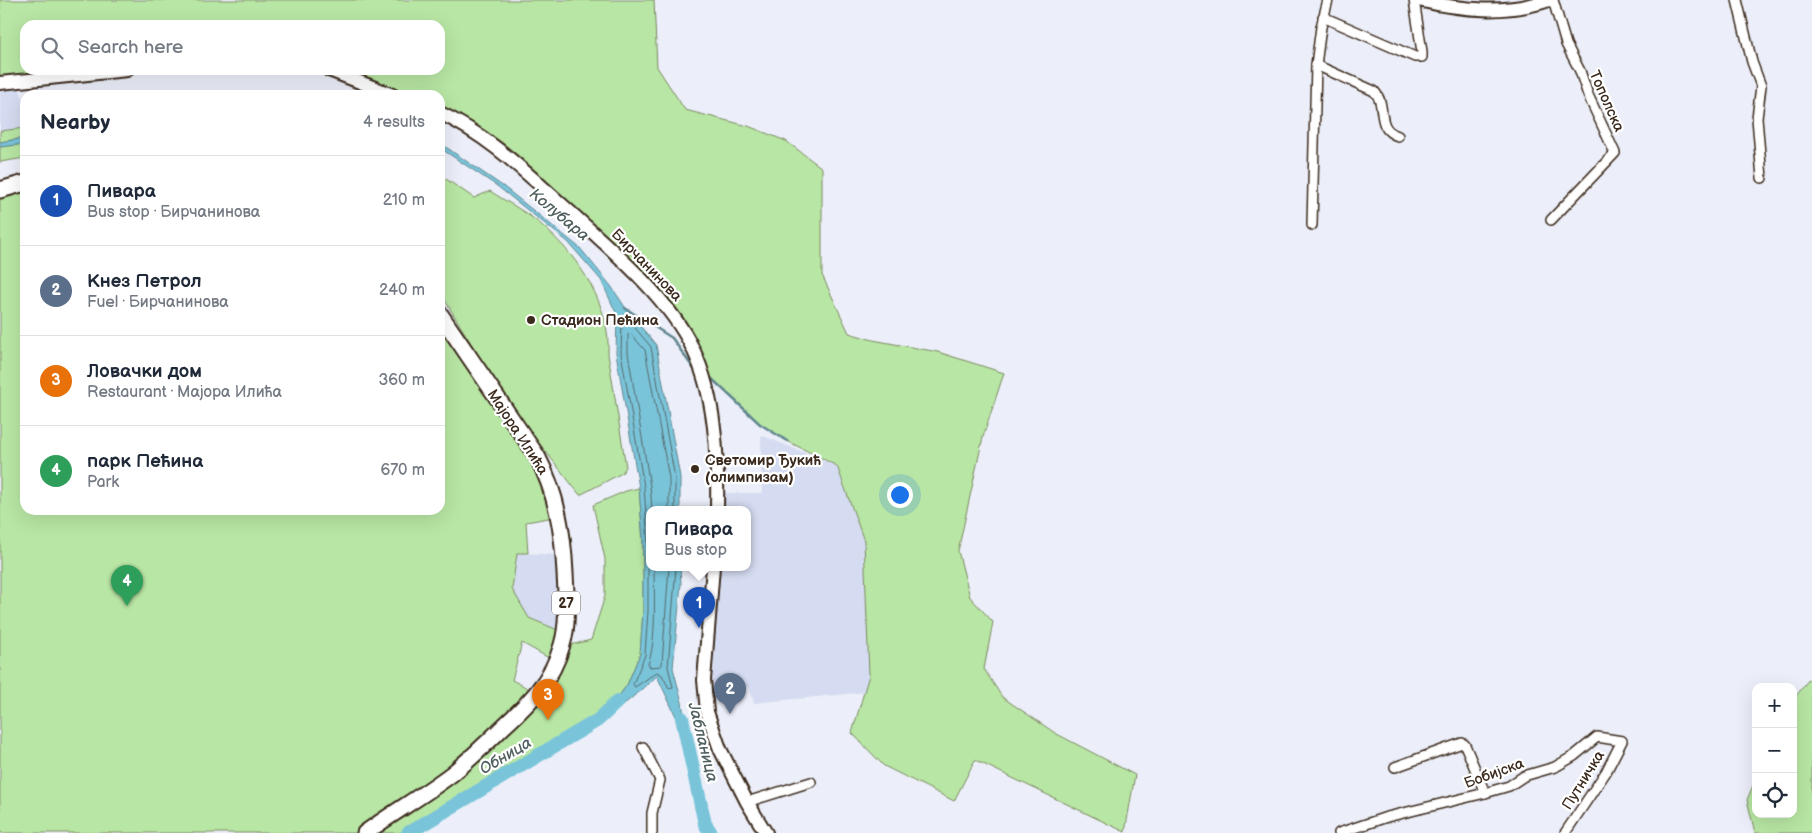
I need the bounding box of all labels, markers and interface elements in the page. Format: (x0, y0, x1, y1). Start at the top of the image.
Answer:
search box (20, 20, 445, 75)
icon: search (38, 34, 66, 62)
text: Search here (78, 36, 183, 59)
street label: Тополска (1585, 67, 1629, 135)
text: Nearby (40, 110, 110, 135)
text: 4 results (363, 113, 425, 132)
text: Пивара (87, 180, 156, 203)
water label: Колубара (525, 185, 593, 246)
text: 1 (53, 191, 59, 210)
text: 210 m (383, 191, 425, 210)
text: Bus stop · Бирчанинова (87, 203, 260, 222)
street label: Бирчанинова (607, 225, 686, 306)
text: Кнез Петрол (87, 270, 202, 293)
text: 2 (51, 281, 61, 300)
text: 240 m (379, 281, 425, 300)
text: Fuel · Бирчанинова (87, 293, 229, 312)
place label: Стадион Пећина (541, 311, 659, 330)
marker: Стадион Пећина (525, 314, 537, 326)
text: Ловачки дом (87, 360, 202, 383)
text: 3 (51, 371, 61, 390)
text: 360 m (378, 371, 425, 390)
text: Restaurant · Мајора Илића (87, 383, 282, 402)
street label: Мајора Илића (483, 386, 552, 479)
text: парк Пећина (87, 450, 203, 473)
place label: Светомир Ђукић (олимпизам) (705, 451, 821, 487)
text: 4 (51, 461, 61, 480)
text: 670 m (380, 461, 425, 480)
marker: Светомир Ђукић (олимпизам) (689, 463, 701, 475)
text: Park (87, 473, 119, 492)
your location (887, 482, 913, 508)
popup (646, 506, 751, 571)
text: Пивара (664, 518, 733, 541)
text: Bus stop (664, 541, 727, 560)
pin: 4 (111, 565, 143, 606)
pin: 1 (683, 587, 715, 628)
road number: 27 (552, 592, 580, 614)
pin: 2 (714, 673, 746, 714)
pin: 3 (532, 679, 564, 720)
map controls (1752, 683, 1797, 818)
button: + (1752, 683, 1797, 728)
water label: Јабланица (683, 700, 722, 784)
button: − (1752, 728, 1797, 773)
water label: Обница (476, 733, 535, 779)
street label: Путничка (1558, 747, 1609, 813)
street label: Бобијска (1462, 754, 1527, 793)
button: locate (1752, 773, 1797, 818)

